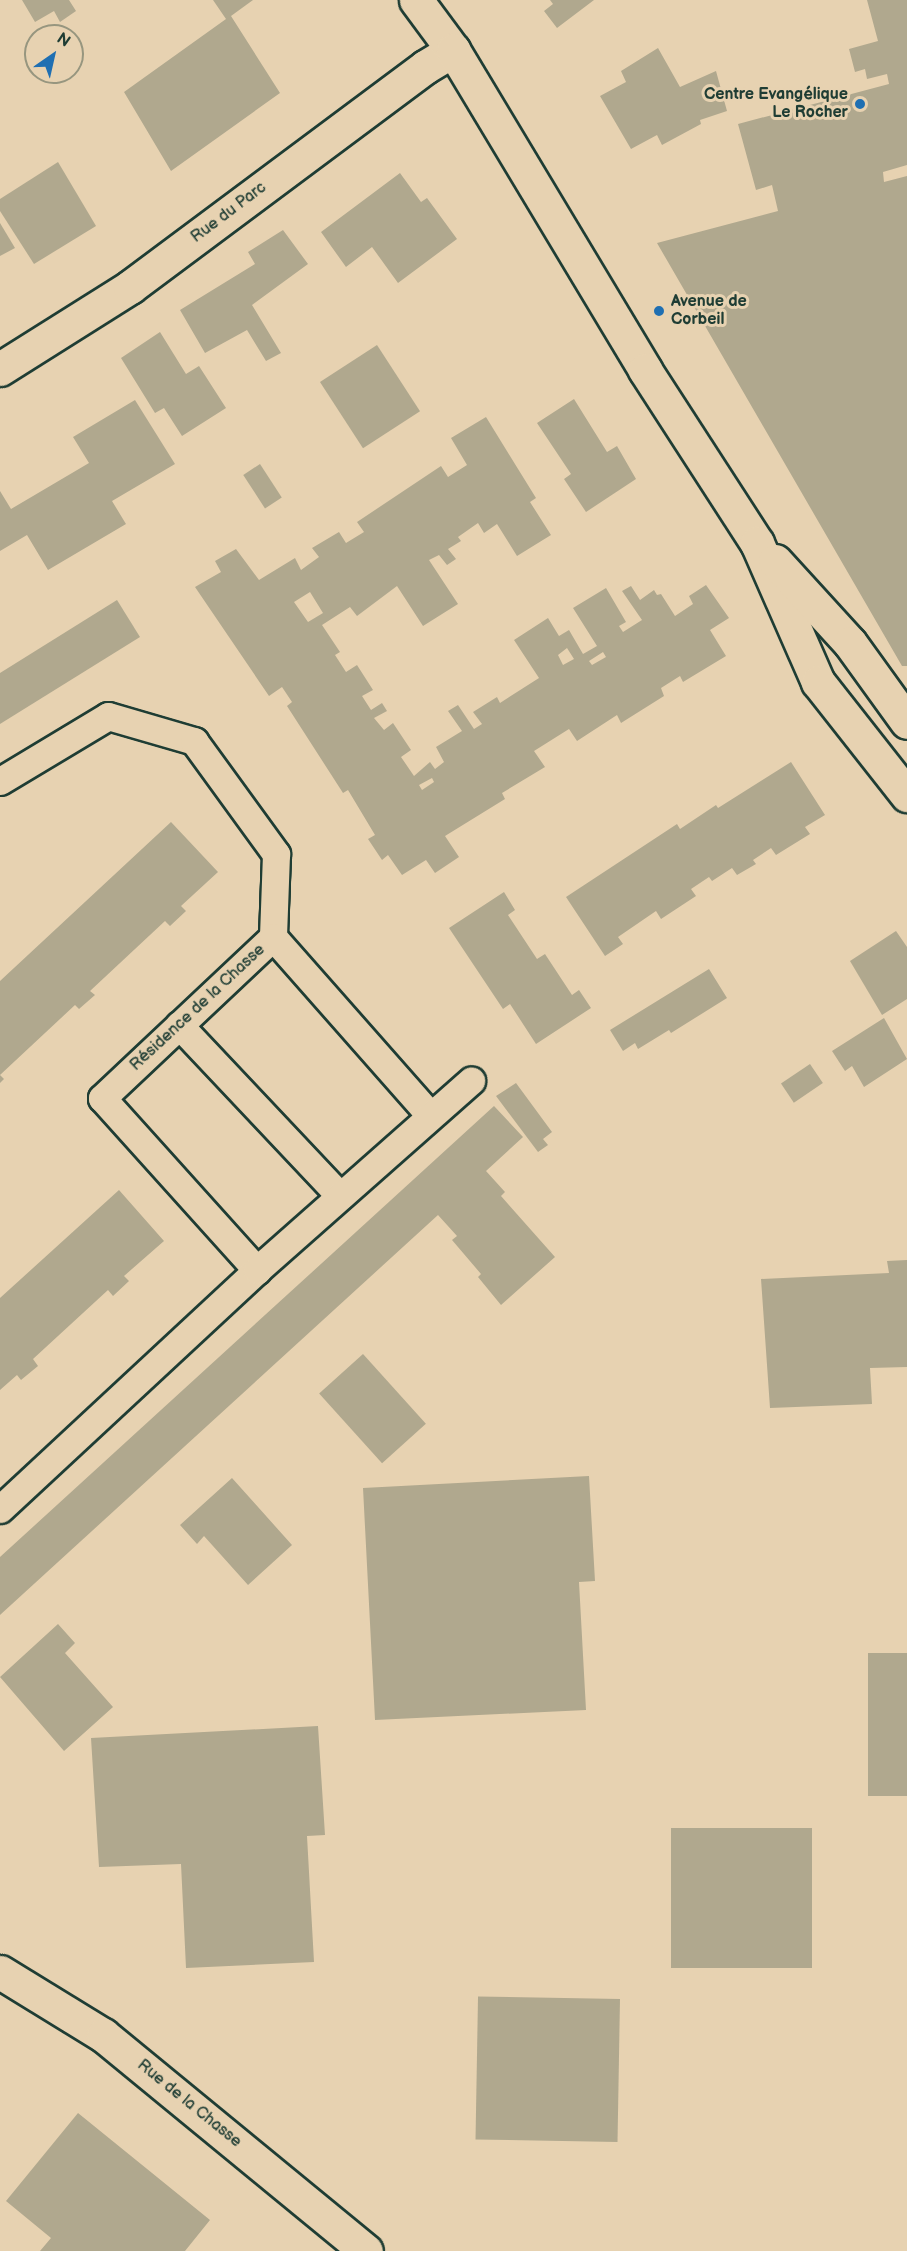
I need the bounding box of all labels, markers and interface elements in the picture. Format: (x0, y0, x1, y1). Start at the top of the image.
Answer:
north arrow (24, 24, 84, 84)
text: N (53, 29, 74, 52)
place label: Centre Evangélique Le Rocher (704, 85, 848, 123)
marker: Centre Evangélique Le Rocher (853, 97, 867, 111)
street label: Rue du Parc (188, 179, 270, 247)
place label: Avenue de Corbeil (671, 292, 747, 330)
marker: Avenue de Corbeil (652, 304, 666, 318)
street label: Résidence de la Chasse (127, 941, 269, 1075)
street label: Rue de la Chasse (133, 2056, 245, 2152)

